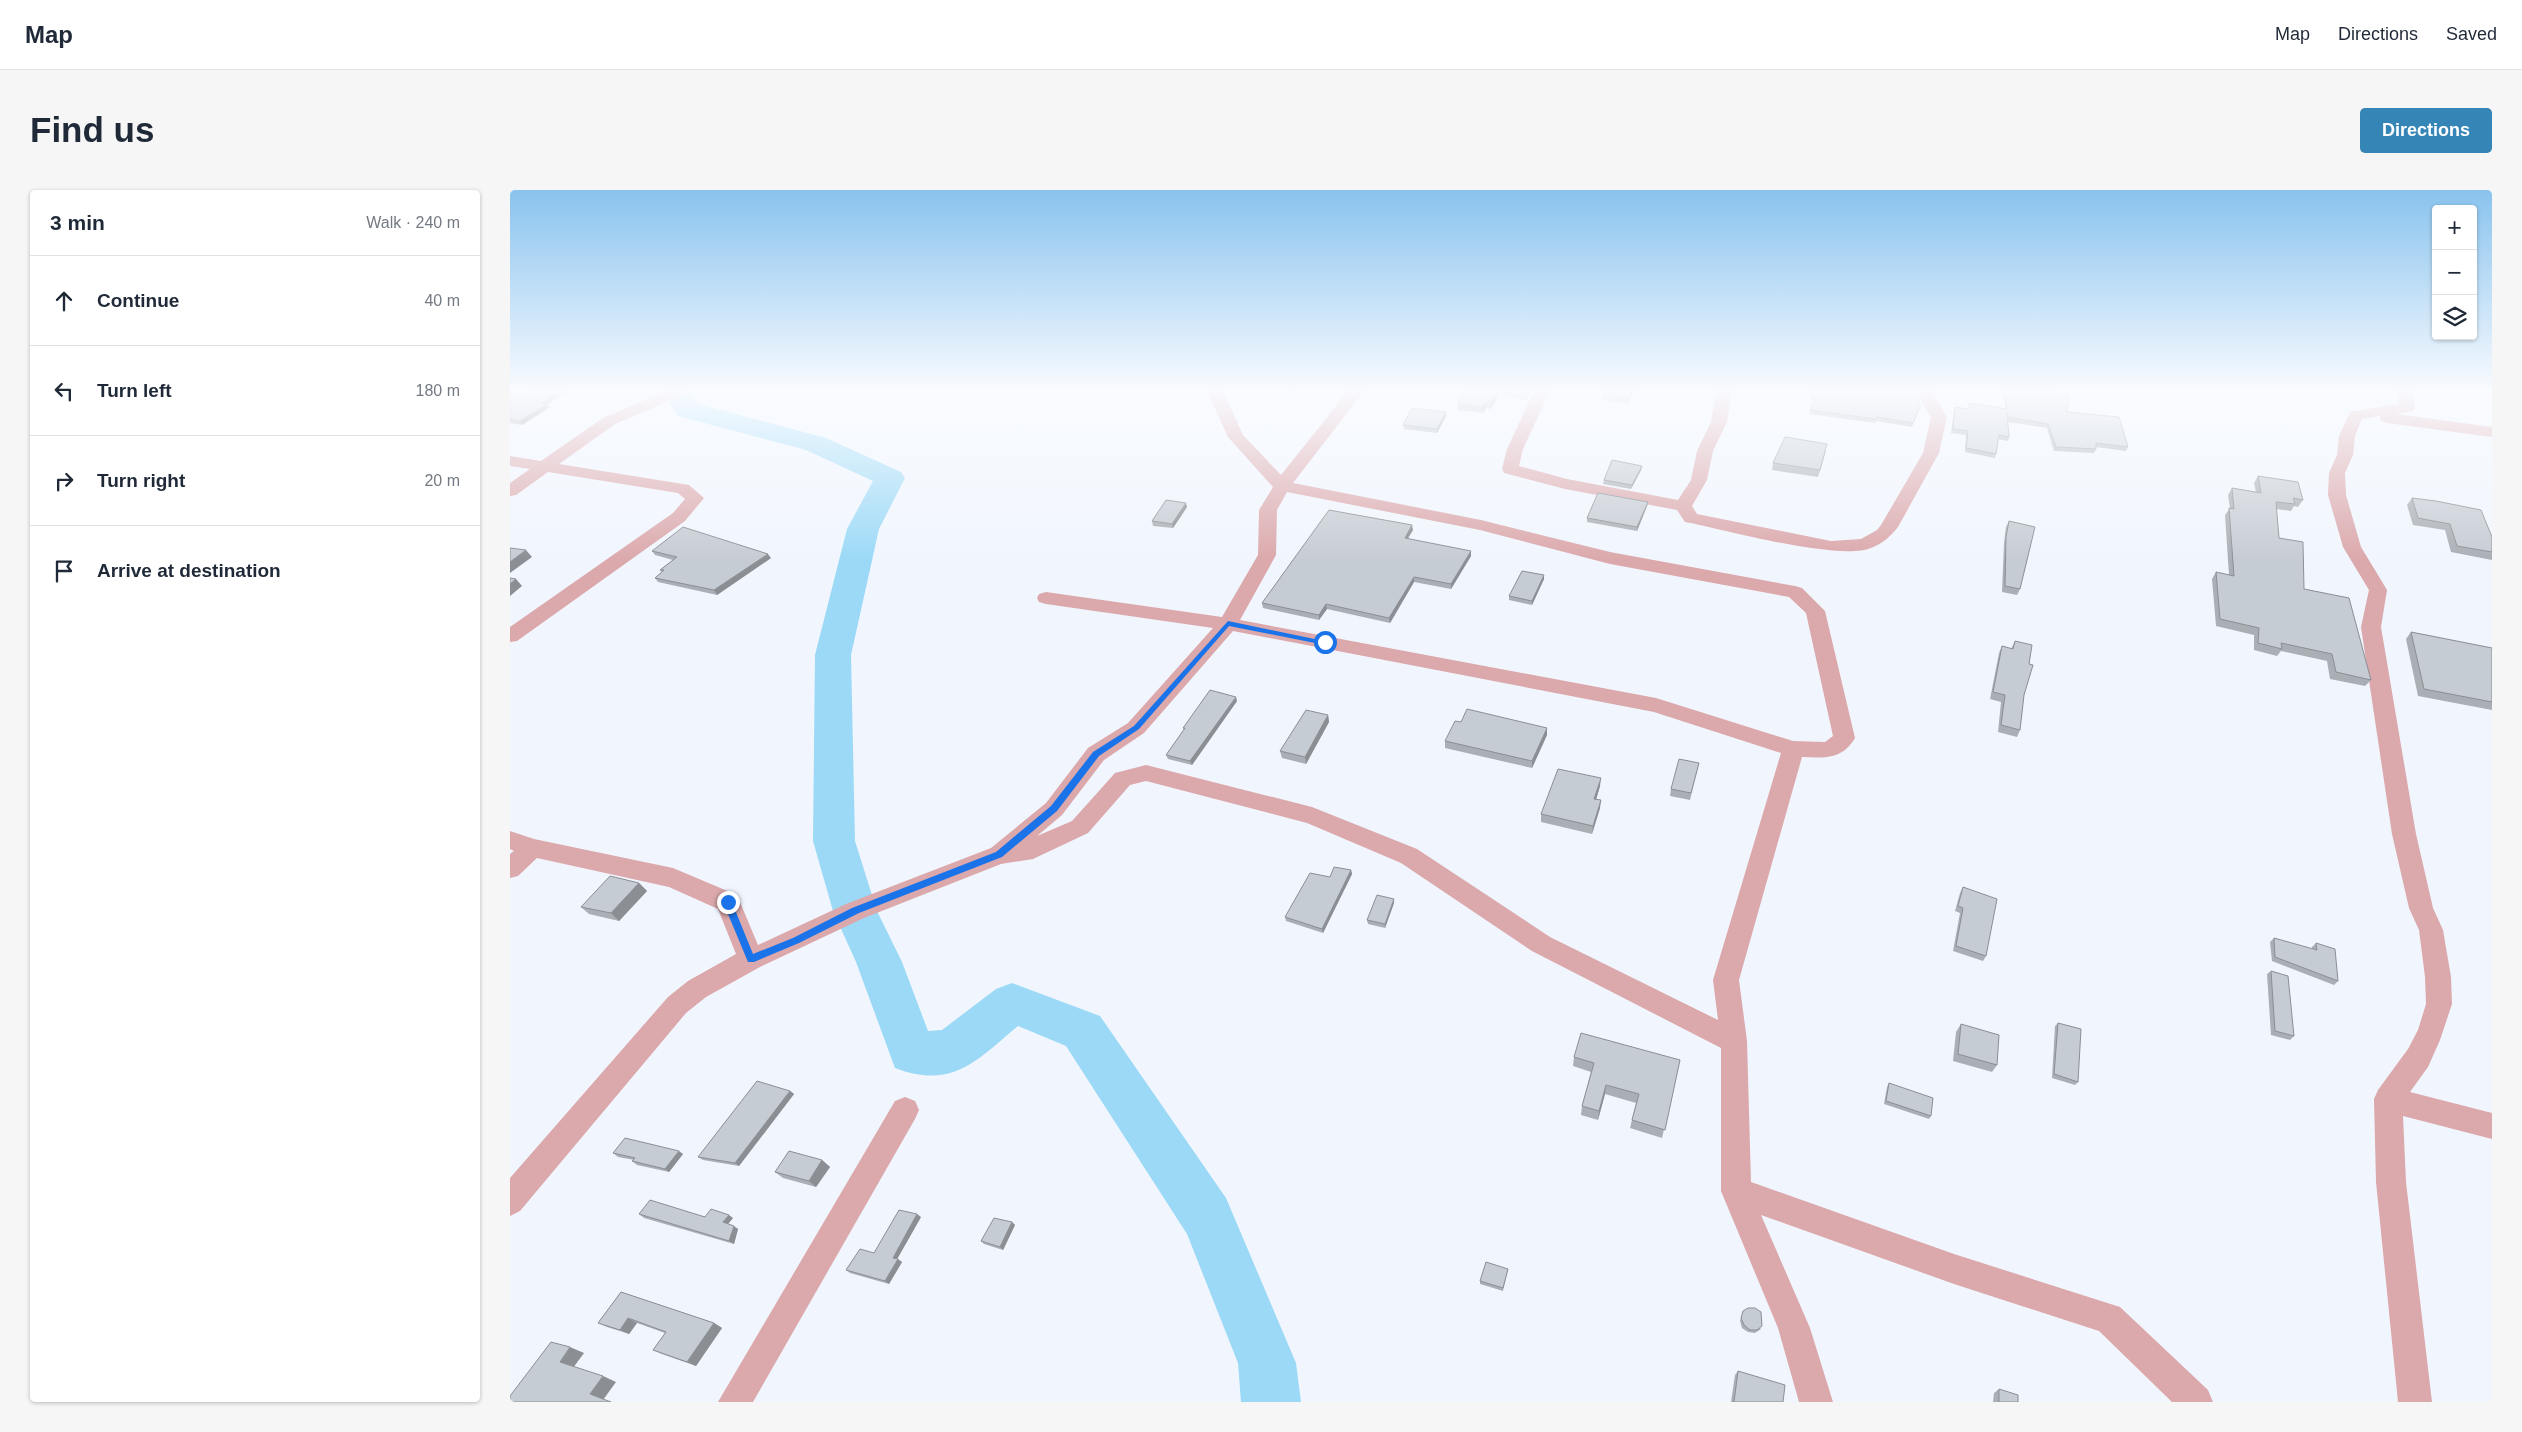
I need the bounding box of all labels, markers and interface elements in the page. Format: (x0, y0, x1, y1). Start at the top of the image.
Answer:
text: Map (25, 21, 73, 48)
text: Map (2275, 24, 2310, 44)
text: Directions (2338, 24, 2418, 44)
text: Saved (2446, 24, 2497, 44)
button: Directions (2360, 108, 2492, 153)
text: Find us (30, 110, 154, 149)
map controls (2432, 205, 2477, 340)
button: + (2432, 205, 2477, 250)
text: 3 min (50, 211, 105, 234)
text: Walk · 240 m (366, 214, 460, 231)
button: − (2432, 250, 2477, 295)
icon: ahead (50, 287, 78, 315)
text: Continue (97, 290, 179, 311)
text: 40 m (424, 292, 460, 309)
button: layers (2432, 295, 2477, 340)
icon: left (50, 377, 78, 405)
text: Turn left (97, 380, 172, 401)
text: 180 m (416, 382, 460, 399)
icon: right (50, 467, 78, 495)
text: Turn right (97, 470, 185, 491)
text: 20 m (424, 472, 460, 489)
icon: arrive (50, 557, 78, 585)
text: Arrive at destination (97, 560, 281, 581)
route start (1314, 631, 1337, 654)
route end (717, 891, 740, 914)

